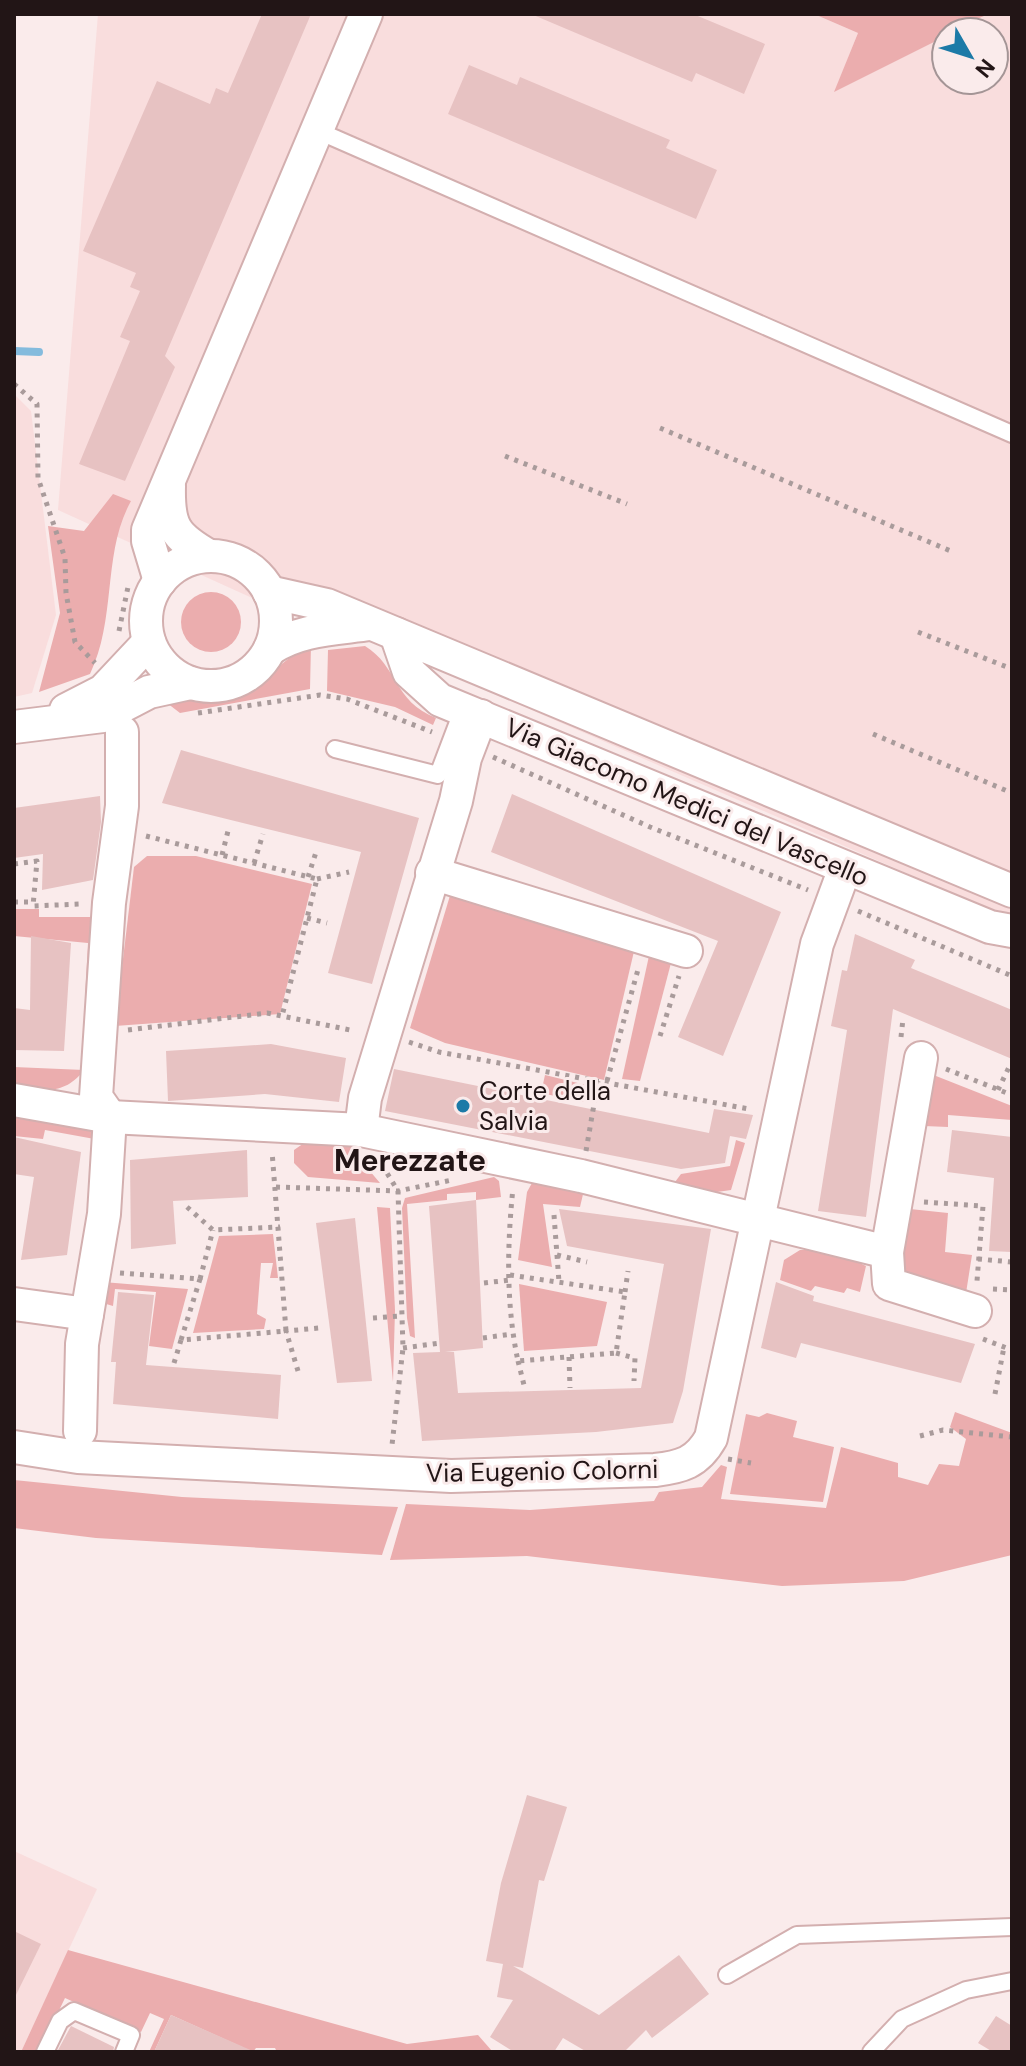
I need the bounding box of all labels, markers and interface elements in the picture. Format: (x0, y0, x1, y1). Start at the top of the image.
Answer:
north arrow (930, 16, 1010, 96)
text: N (969, 53, 1001, 84)
street label: Via Giacomo Medici del Vascello (500, 710, 874, 894)
place label: Corte della Salvia (479, 1074, 611, 1138)
marker: Corte della Salvia (454, 1097, 472, 1115)
district label: Merezzate (334, 1141, 486, 1180)
street label: Via Eugenio Colorni (425, 1452, 659, 1490)

